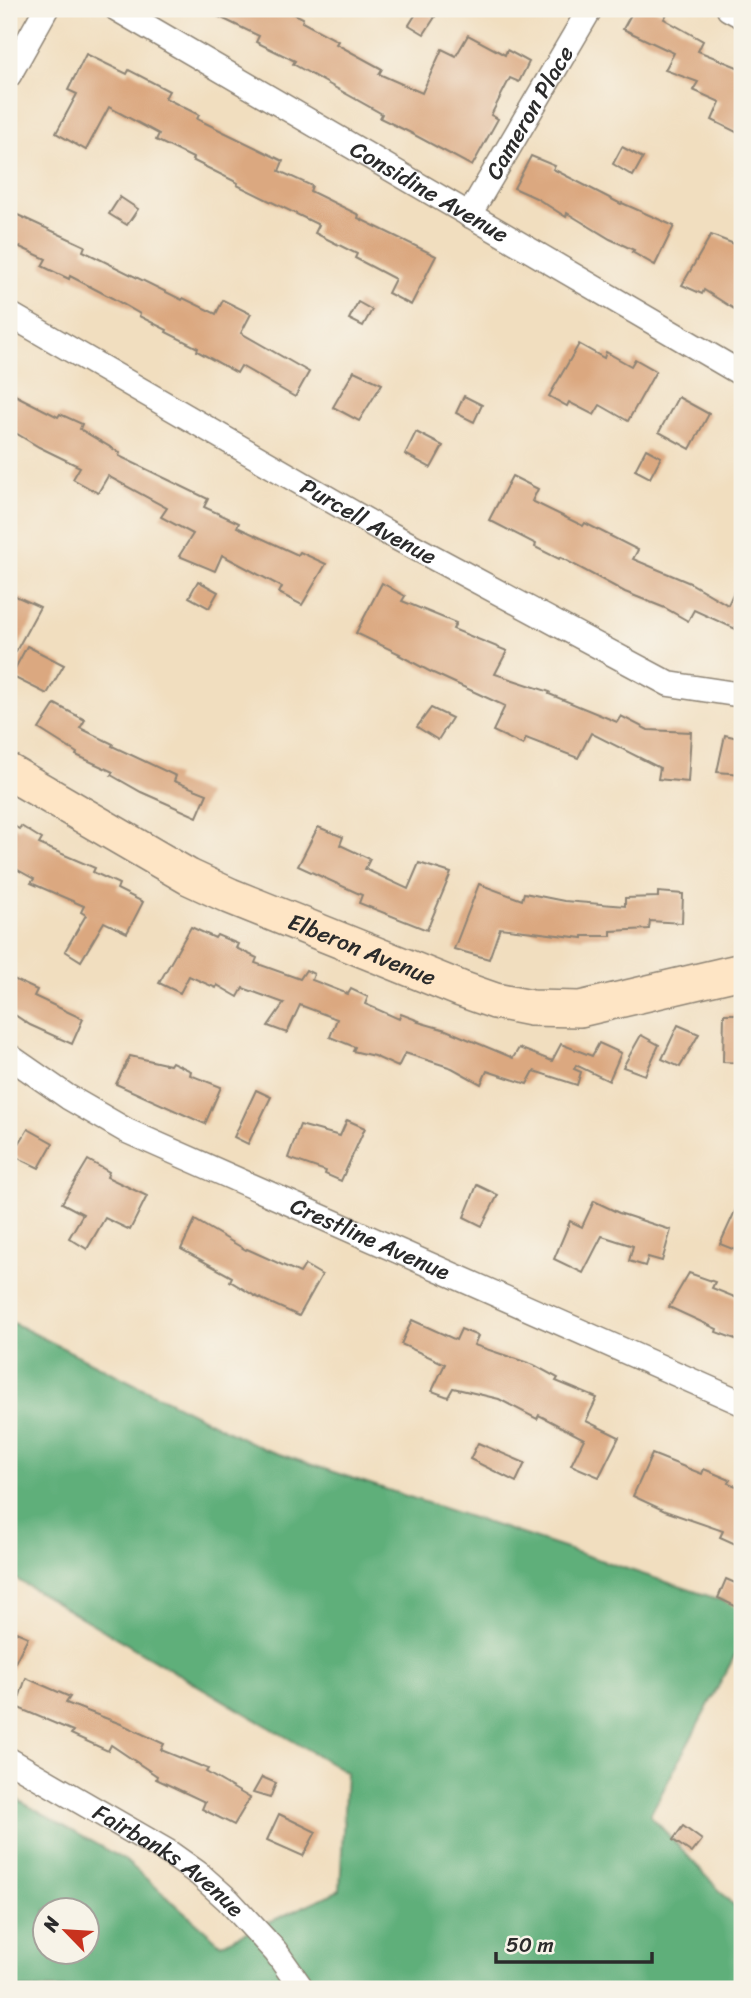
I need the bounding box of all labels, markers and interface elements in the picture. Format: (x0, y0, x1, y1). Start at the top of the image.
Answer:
street label: Cameron Place (474, 37, 585, 188)
street label: Considine Avenue (342, 129, 517, 255)
street label: Purcell Avenue (292, 466, 444, 577)
street label: Elberon Avenue (282, 901, 442, 998)
street label: Crestline Avenue (283, 1186, 457, 1292)
street label: Fairbanks Avenue (85, 1793, 255, 1927)
north arrow (32, 1896, 102, 1966)
text: N (33, 1910, 69, 1938)
scale bar (496, 1921, 651, 1965)
text: 50 m (506, 1926, 554, 1964)

